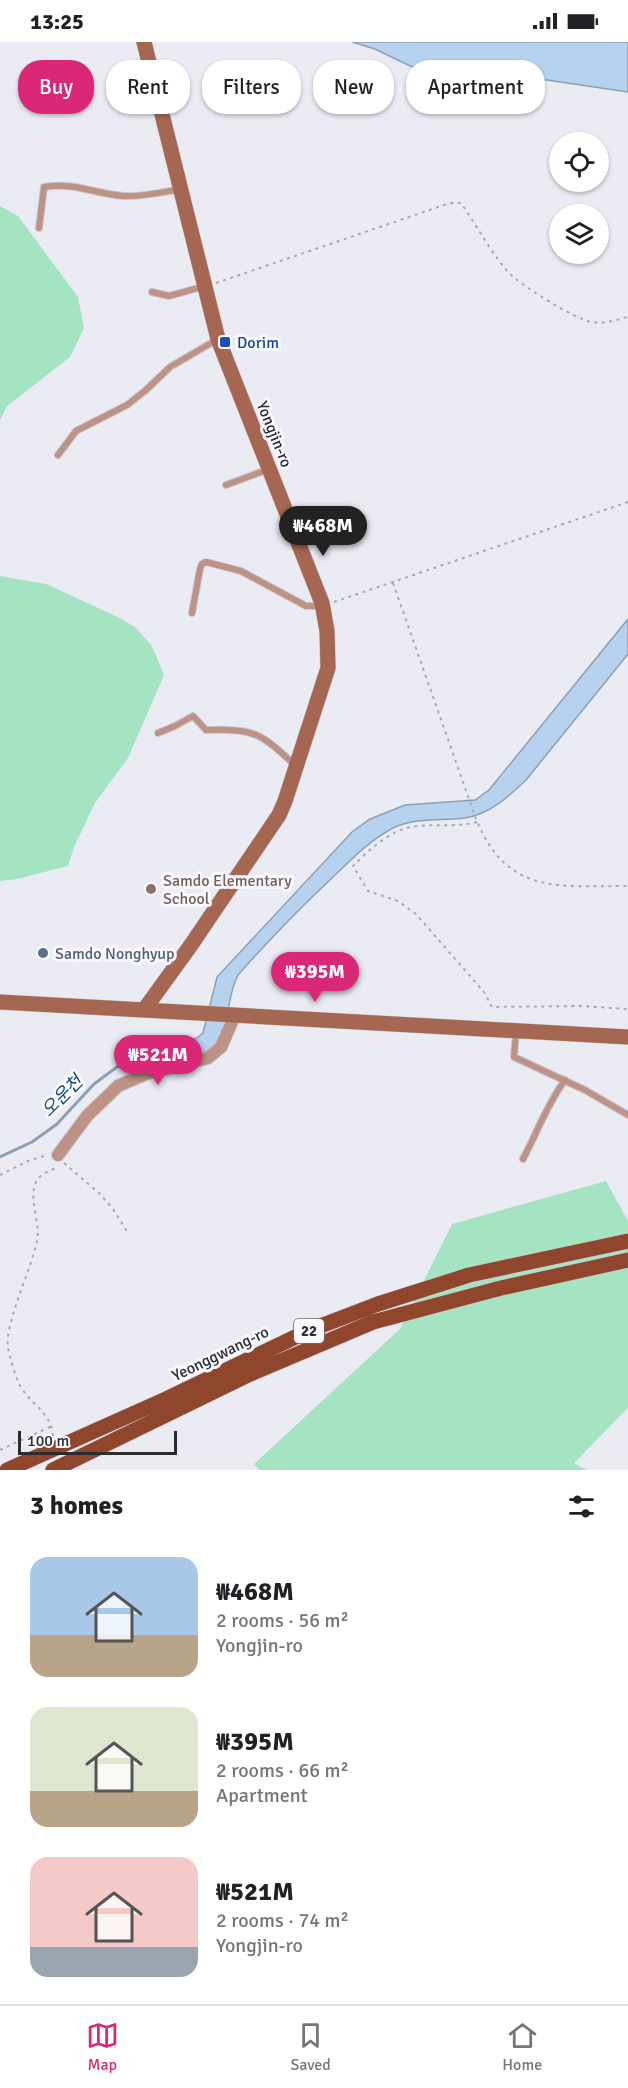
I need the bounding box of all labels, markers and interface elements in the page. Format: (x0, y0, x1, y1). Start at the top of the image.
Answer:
text: 13:25 (30, 8, 84, 35)
chip: Buy (18, 60, 94, 114)
chip: Rent (106, 60, 190, 114)
chip: Filters (202, 60, 301, 114)
chip: New (313, 60, 394, 114)
chip: Apartment (406, 60, 545, 114)
map controls (549, 132, 609, 264)
button: locate (549, 132, 609, 192)
button: layers (549, 204, 609, 264)
place label: Dorim (237, 333, 279, 353)
marker: Dorim (218, 335, 232, 349)
street label: Yongjin-ro (252, 398, 296, 470)
pin: ₩468M (281, 506, 365, 557)
text: ₩468M (293, 513, 353, 538)
place label: Samdo Elementary School (163, 871, 292, 909)
marker: Samdo Elementary School (144, 882, 158, 896)
place label: Samdo Nonghyup (55, 944, 175, 964)
marker: Samdo Nonghyup (36, 946, 50, 960)
pin: ₩395M (273, 952, 357, 1003)
text: ₩395M (285, 959, 345, 984)
pin: ₩521M (116, 1035, 200, 1086)
text: ₩521M (128, 1042, 188, 1067)
water label: 오운천 (37, 1069, 89, 1121)
road number: 22 (294, 1319, 324, 1343)
street label: Yeonggwang-ro (169, 1322, 272, 1386)
scale bar (18, 1428, 177, 1456)
text: 100 m (27, 1431, 69, 1451)
text: 3 homes (30, 1490, 123, 1522)
icon: filters (565, 1490, 598, 1523)
text: ₩468M (216, 1576, 294, 1608)
icon: home (78, 1581, 150, 1653)
text: 2 rooms · 56 m² (216, 1608, 349, 1633)
text: Yongjin-ro (216, 1633, 303, 1658)
text: ₩395M (216, 1726, 294, 1758)
icon: home (78, 1731, 150, 1803)
text: 2 rooms · 66 m² (216, 1758, 349, 1783)
text: Apartment (216, 1783, 308, 1808)
text: ₩521M (216, 1876, 294, 1908)
icon: home (78, 1881, 150, 1953)
text: 2 rooms · 74 m² (216, 1908, 349, 1933)
text: Yongjin-ro (216, 1933, 303, 1958)
tab: Map (86, 2019, 119, 2075)
tab: Saved (290, 2019, 331, 2075)
tab: Home (502, 2019, 542, 2075)

